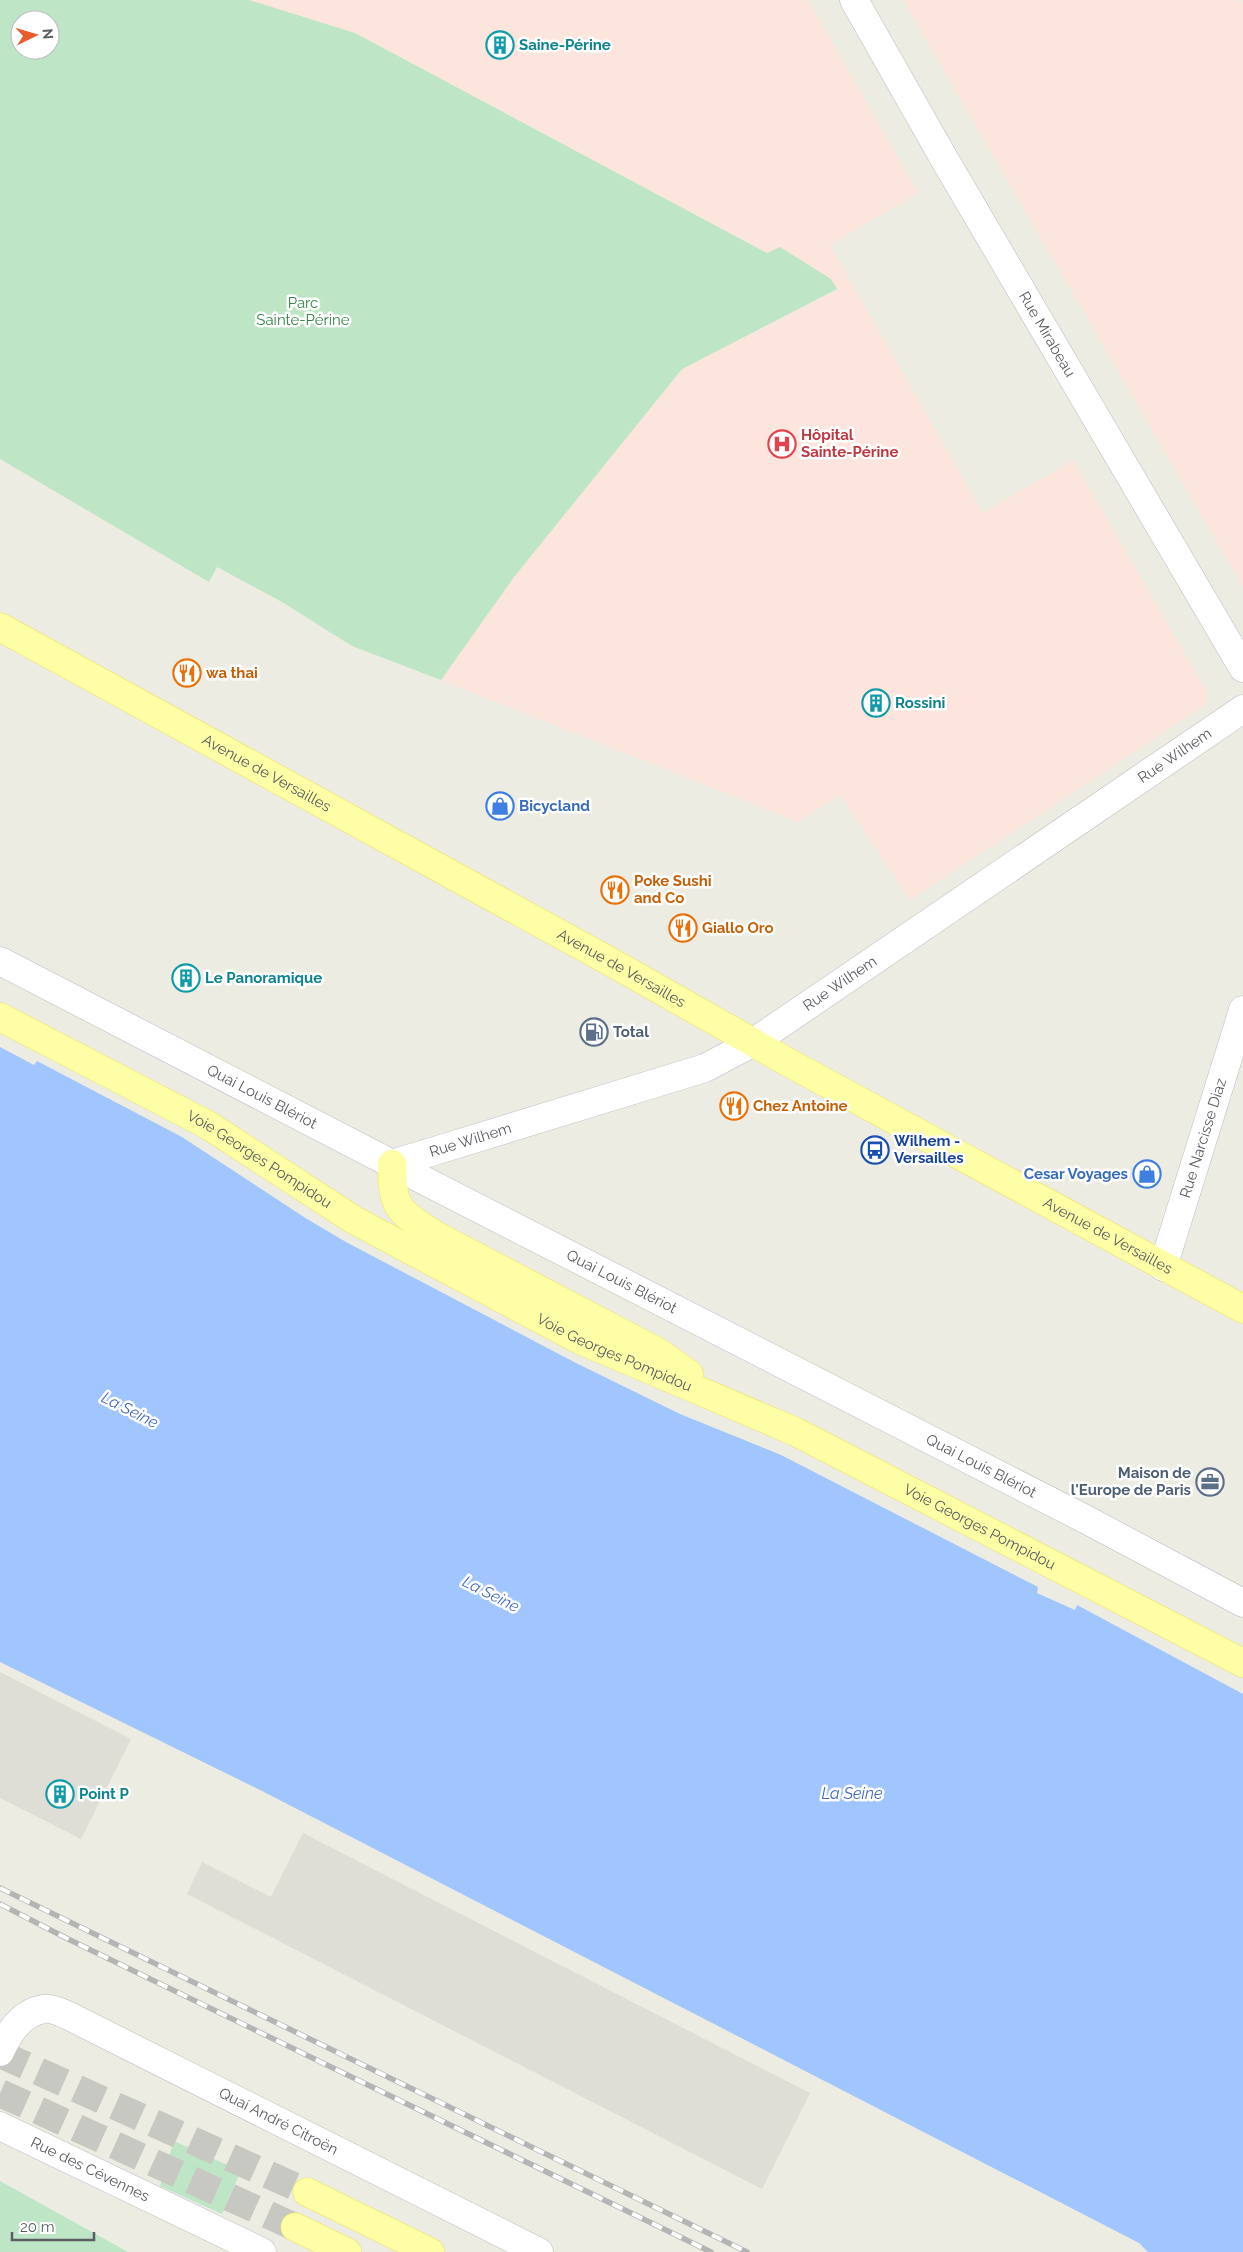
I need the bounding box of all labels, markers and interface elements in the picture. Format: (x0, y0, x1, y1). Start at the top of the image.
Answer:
north arrow (10, 10, 60, 60)
text: N (40, 28, 56, 40)
building icon: Saine-Périne (485, 30, 515, 60)
place label: Saine-Périne (519, 36, 611, 54)
street label: Rue Mirabeau (1015, 288, 1079, 380)
park label: Parc Sainte-Périne (256, 294, 350, 329)
place label: Hôpital Sainte-Périne (801, 426, 898, 461)
hospital icon: Hôpital Sainte-Périne (767, 429, 797, 459)
restaurant icon: wa thai (172, 658, 202, 688)
place label: wa thai (206, 664, 258, 682)
building icon: Rossini (861, 688, 891, 718)
place label: Rossini (895, 694, 945, 712)
street label: Rue Wilhem (1134, 724, 1215, 787)
street label: Avenue de Versailles (199, 731, 334, 816)
shop icon: Bicycland (485, 791, 515, 821)
place label: Bicycland (519, 797, 590, 815)
place label: Poke Sushi and Co (634, 872, 712, 907)
restaurant icon: Poke Sushi and Co (600, 875, 630, 905)
restaurant icon: Giallo Oro (668, 913, 698, 943)
place label: Giallo Oro (702, 919, 774, 937)
street label: Avenue de Versailles (554, 925, 689, 1011)
street label: Rue Wilhem (800, 952, 880, 1015)
building icon: Le Panoramique (171, 963, 201, 993)
place label: Le Panoramique (205, 969, 322, 987)
fuel station icon: Total (579, 1017, 609, 1047)
place label: Total (613, 1023, 649, 1041)
street label: Quai Louis Blériot (204, 1061, 320, 1133)
street label: Rue Narcisse Diaz (1176, 1076, 1230, 1200)
restaurant icon: Chez Antoine (719, 1091, 749, 1121)
place label: Chez Antoine (753, 1097, 848, 1115)
street label: Voie Georges Pompidou (184, 1107, 335, 1212)
street label: Rue Wilhem (427, 1119, 514, 1161)
place label: Wilhem - Versailles (894, 1132, 964, 1167)
bus stop icon: Wilhem - Versailles (860, 1135, 890, 1165)
shop icon: Cesar Voyages (1132, 1159, 1162, 1189)
place label: Cesar Voyages (1024, 1165, 1128, 1183)
street label: Avenue de Versailles (1040, 1193, 1175, 1278)
street label: Quai Louis Blériot (563, 1246, 680, 1317)
street label: Voie Georges Pompidou (534, 1310, 695, 1396)
water label: La Seine (99, 1388, 162, 1432)
street label: Quai Louis Blériot (923, 1430, 1039, 1502)
place label: Maison de l'Europe de Paris (1071, 1464, 1191, 1499)
office icon: Maison de l'Europe de Paris (1195, 1467, 1225, 1497)
street label: Voie Georges Pompidou (901, 1480, 1059, 1574)
water label: La Seine (460, 1572, 523, 1616)
building icon: Point P (45, 1779, 75, 1809)
water label: La Seine (822, 1784, 883, 1803)
place label: Point P (79, 1785, 129, 1803)
street label: Quai André Citroën (216, 2084, 341, 2159)
street label: Rue des Cévennes (28, 2133, 152, 2206)
scale bar (12, 2210, 95, 2242)
text: 20 m (20, 2218, 55, 2236)

